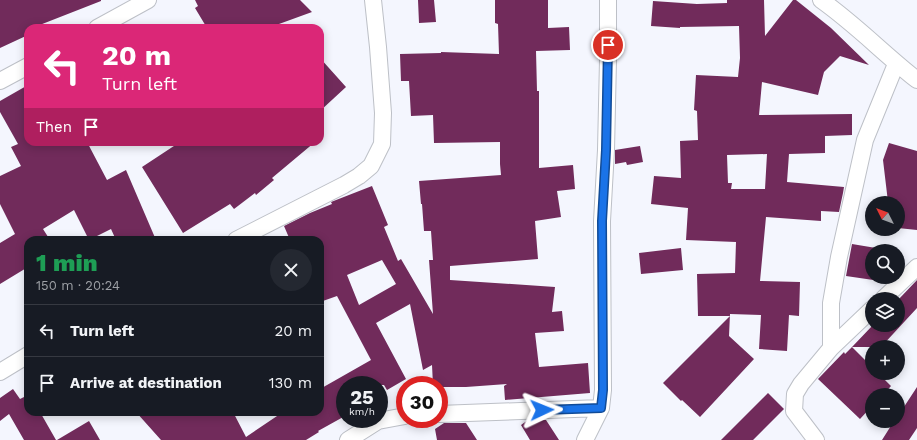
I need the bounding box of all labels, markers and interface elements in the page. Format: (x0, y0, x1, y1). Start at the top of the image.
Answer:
pin (591, 28, 625, 62)
icon: arrive (597, 34, 619, 56)
text: 20 m (102, 39, 171, 72)
icon: left (36, 40, 88, 92)
text: Turn left (102, 73, 177, 94)
icon: arrive (80, 116, 102, 138)
text: Then (36, 118, 72, 136)
north arrow (865, 196, 905, 236)
map controls (865, 196, 905, 428)
button: search (865, 244, 905, 284)
text: 1 min (36, 249, 98, 277)
button: close (270, 249, 312, 291)
text: 150 m · 20:24 (36, 278, 120, 293)
button: layers (865, 292, 905, 332)
icon: left (36, 320, 58, 342)
text: Turn left (70, 322, 134, 340)
text: 20 m (275, 322, 312, 340)
button: + (865, 340, 905, 380)
icon: arrive (36, 372, 58, 394)
text: Arrive at destination (70, 374, 222, 392)
text: 130 m (269, 374, 312, 392)
speed limit sign: 30 (396, 376, 448, 428)
text: 25 (350, 385, 374, 409)
button: − (865, 388, 905, 428)
position arrow (521, 389, 563, 431)
text: km/h (349, 406, 375, 417)

